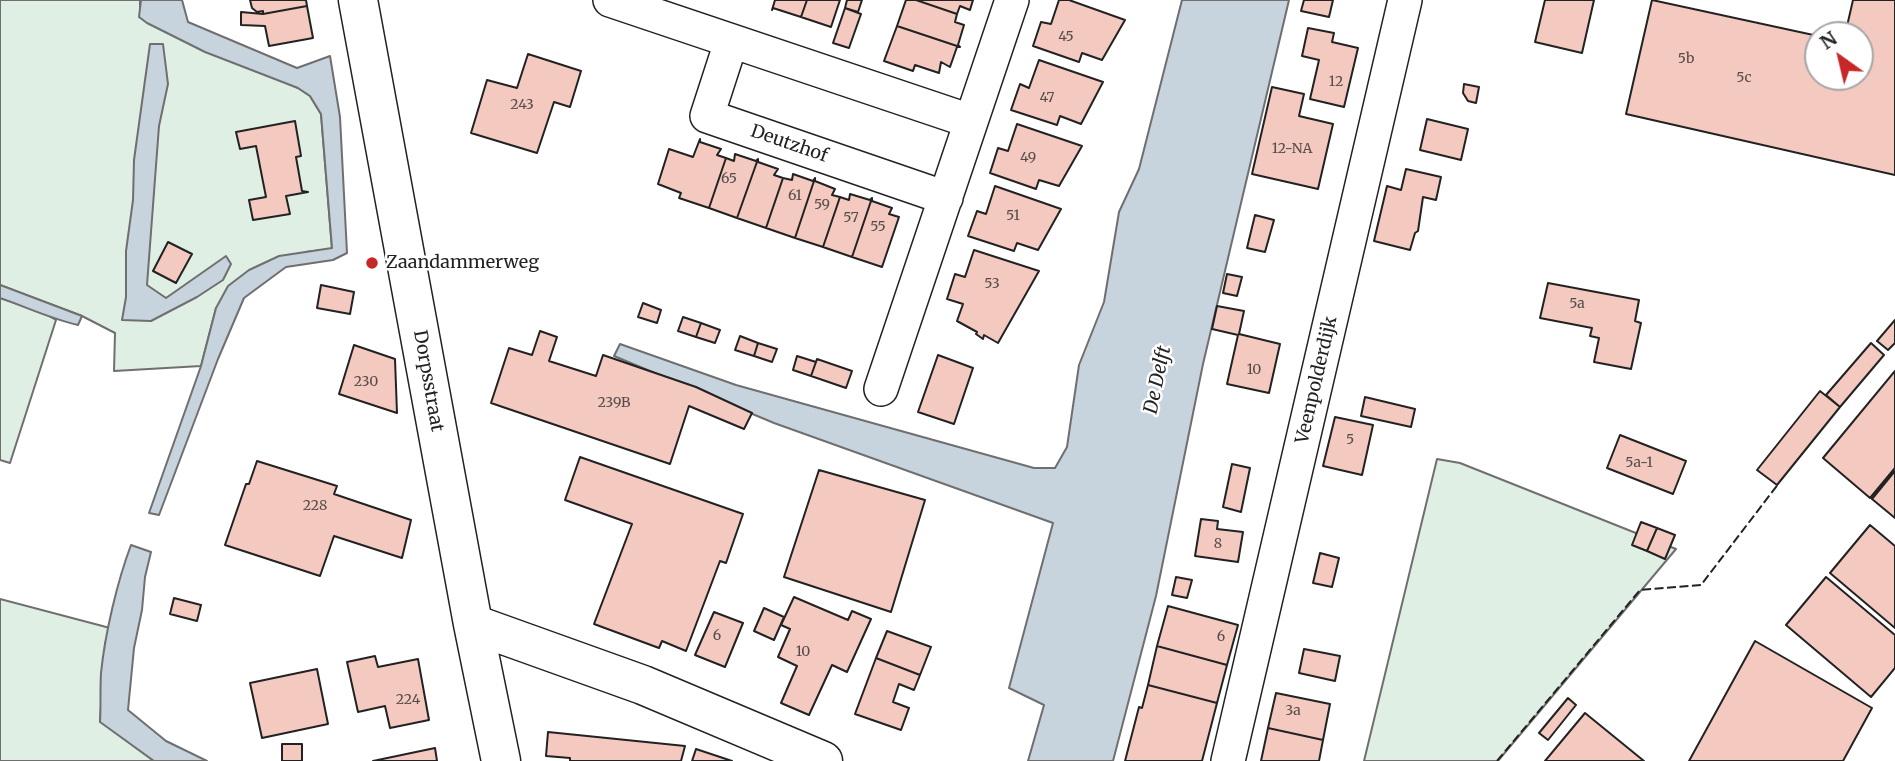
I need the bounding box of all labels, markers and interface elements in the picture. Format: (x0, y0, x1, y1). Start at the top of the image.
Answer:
north arrow (1804, 21, 1874, 91)
text: N (1815, 26, 1841, 54)
house number: 45 (1058, 29, 1074, 45)
house number: 5b (1678, 51, 1694, 67)
house number: 5c (1736, 70, 1752, 86)
house number: 12 (1329, 74, 1343, 90)
house number: 47 (1039, 90, 1055, 106)
house number: 243 (510, 97, 534, 113)
street label: Deutzhof (748, 121, 830, 167)
house number: 12-NA (1272, 141, 1312, 157)
house number: 49 (1020, 150, 1036, 166)
house number: 65 (721, 171, 737, 187)
house number: 61 (788, 188, 802, 204)
house number: 59 (814, 197, 830, 213)
house number: 51 (1006, 208, 1020, 224)
house number: 57 (843, 210, 859, 226)
house number: 55 (870, 219, 886, 235)
place label: Zaandammerweg (386, 252, 539, 274)
marker: Zaandammerweg (364, 255, 380, 271)
house number: 53 (984, 276, 1000, 292)
house number: 5a (1569, 296, 1585, 312)
street label: Veenpolderdijk (1292, 314, 1342, 446)
street label: Dorpsstraat (408, 329, 448, 433)
water label: De Delft (1140, 344, 1176, 416)
house number: 10 (1247, 362, 1261, 378)
house number: 230 (354, 374, 378, 390)
house number: 239B (598, 395, 630, 411)
house number: 5 (1346, 432, 1354, 448)
house number: 5a-1 (1625, 455, 1653, 471)
house number: 228 (303, 498, 327, 514)
house number: 8 (1214, 536, 1222, 552)
house number: 6 (713, 628, 721, 644)
house number: 6 (1217, 629, 1225, 645)
house number: 10 (796, 644, 810, 660)
house number: 224 (396, 692, 420, 708)
house number: 3a (1285, 703, 1301, 719)

